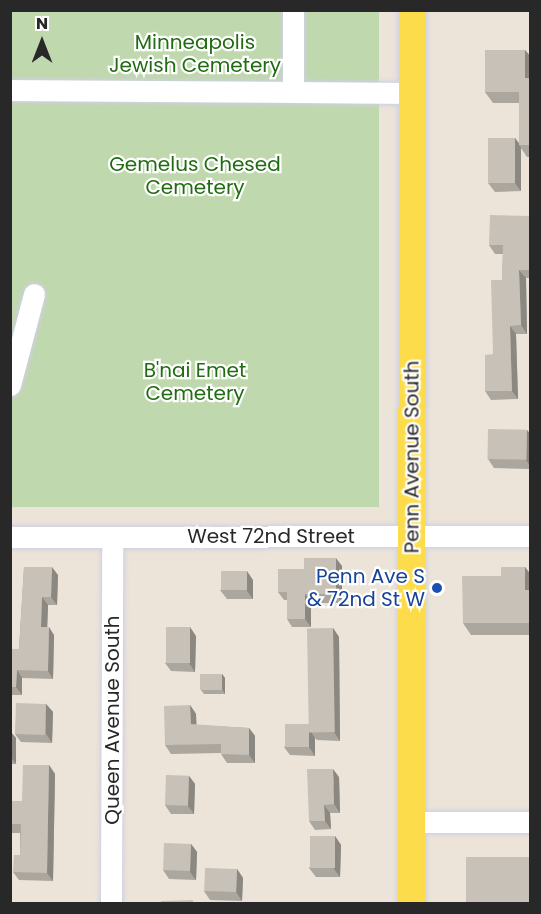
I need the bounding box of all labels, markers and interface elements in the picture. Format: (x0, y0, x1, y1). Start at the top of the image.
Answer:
north arrow (12, 12, 72, 72)
text: N (36, 12, 48, 35)
park label: Minneapolis Jewish Cemetery (109, 30, 281, 77)
park label: Gemelus Chesed Cemetery (109, 153, 281, 200)
park label: B'nai Emet Cemetery (144, 358, 246, 405)
street label: Penn Avenue South (400, 361, 424, 553)
street label: West 72nd Street (187, 524, 355, 548)
place label: Penn Ave S & 72nd St W (307, 564, 425, 611)
marker: Penn Ave S & 72nd St W (430, 581, 444, 595)
street label: Queen Avenue South (100, 615, 124, 825)

